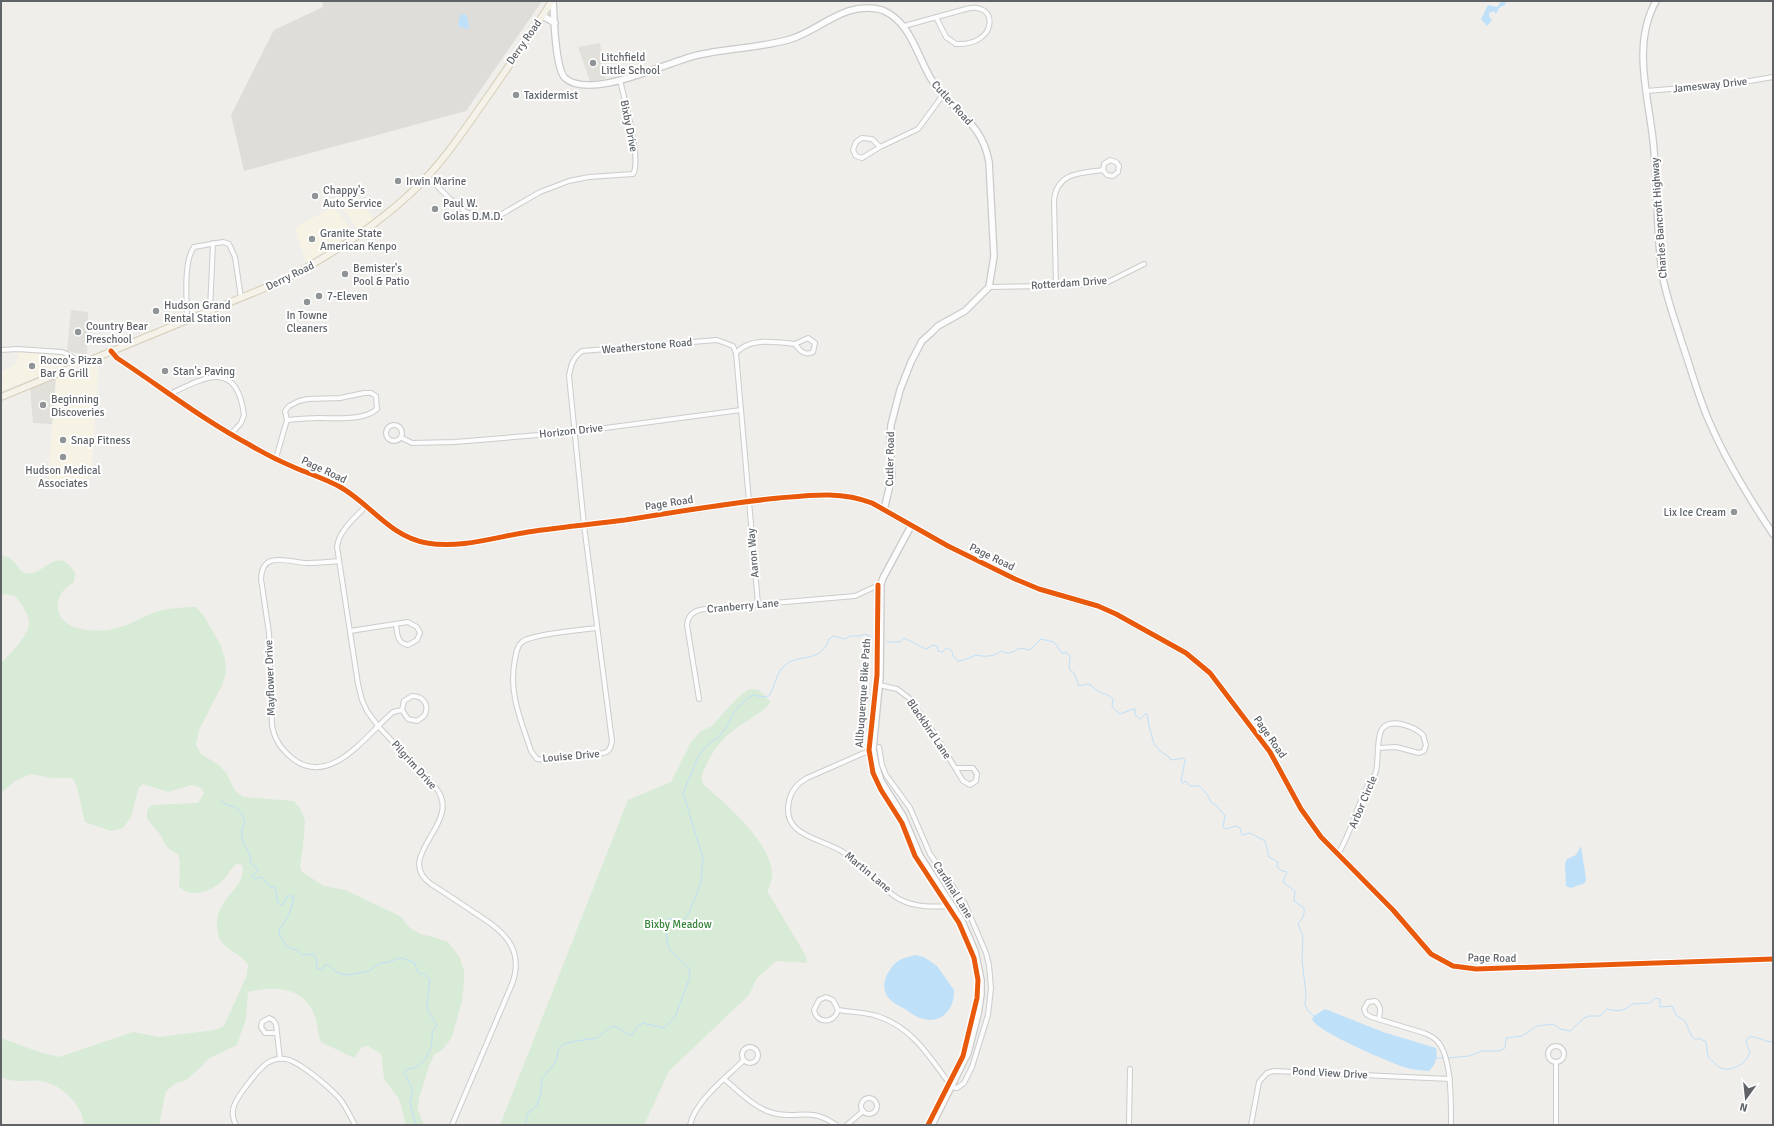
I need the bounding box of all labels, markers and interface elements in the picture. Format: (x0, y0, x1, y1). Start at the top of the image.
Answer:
street label: Derry Road (504, 17, 544, 67)
place label: Litchfield Little School (601, 51, 660, 77)
marker: Litchfield Little School (588, 58, 598, 68)
street label: Jamesway Drive (1672, 75, 1748, 95)
street label: Cutler Road (929, 78, 975, 128)
place label: Taxidermist (524, 89, 578, 102)
marker: Taxidermist (511, 90, 521, 100)
street label: Bixby Drive (618, 99, 640, 153)
street label: Charles Bancroft Highway (1648, 156, 1670, 279)
place label: Irwin Marine (406, 175, 466, 188)
marker: Irwin Marine (393, 176, 403, 186)
place label: Chappy's Auto Service (323, 184, 382, 210)
marker: Chappy's Auto Service (310, 191, 320, 201)
place label: Paul W. Golas D.M.D. (443, 197, 503, 223)
marker: Paul W. Golas D.M.D. (430, 204, 440, 214)
place label: Granite State American Kenpo (320, 227, 397, 253)
marker: Granite State American Kenpo (307, 234, 317, 244)
street label: Derry Road (264, 259, 316, 293)
place label: Bemister's Pool & Patio (353, 262, 410, 288)
marker: Bemister's Pool & Patio (340, 269, 350, 279)
street label: Rotterdam Drive (1030, 274, 1108, 292)
place label: 7-Eleven (327, 290, 368, 303)
marker: 7-Eleven (314, 291, 324, 301)
marker: In Towne Cleaners (302, 297, 312, 307)
place label: Hudson Grand Rental Station (164, 299, 231, 325)
marker: Hudson Grand Rental Station (151, 306, 161, 316)
place label: In Towne Cleaners (286, 309, 328, 335)
place label: Country Bear Preschool (86, 320, 148, 346)
marker: Country Bear Preschool (73, 327, 83, 337)
street label: Weatherstone Road (601, 336, 693, 356)
place label: Rocco's Pizza Bar & Grill (40, 354, 103, 380)
marker: Rocco's Pizza Bar & Grill (27, 361, 37, 371)
place label: Stan's Paving (173, 365, 235, 378)
marker: Stan's Paving (160, 366, 170, 376)
place label: Beginning Discoveries (51, 393, 105, 419)
marker: Beginning Discoveries (38, 400, 48, 410)
street label: Horizon Drive (539, 421, 603, 441)
street label: Cutler Road (883, 431, 897, 487)
place label: Snap Fitness (71, 434, 131, 447)
marker: Snap Fitness (58, 435, 68, 445)
marker: Hudson Medical Associates (58, 452, 68, 462)
street label: Page Road (299, 454, 349, 486)
place label: Hudson Medical Associates (25, 464, 101, 490)
street label: Page Road (644, 493, 694, 513)
place label: Lix Ice Cream (1663, 506, 1726, 519)
marker: Lix Ice Cream (1729, 507, 1739, 517)
street label: Aaron Way (744, 527, 762, 578)
street label: Page Road (967, 540, 1017, 574)
street label: Cranberry Lane (706, 596, 780, 616)
street label: Allbuquerque Bike Path (853, 638, 873, 748)
street label: Mayflower Drive (262, 640, 278, 716)
street label: Blackbird Lane (904, 696, 954, 762)
street label: Page Road (1251, 713, 1289, 761)
street label: Pilgrim Drive (389, 738, 439, 792)
street label: Louise Drive (542, 747, 600, 765)
street label: Arbor Circle (1346, 774, 1380, 830)
street label: Martin Lane (842, 849, 894, 895)
street label: Cardinal Lane (930, 859, 976, 921)
park label: Bixby Meadow (644, 918, 712, 931)
street label: Page Road (1467, 951, 1517, 965)
street label: Pond View Drive (1292, 1065, 1368, 1081)
north arrow (1726, 1078, 1766, 1118)
text: N (1738, 1100, 1749, 1114)

